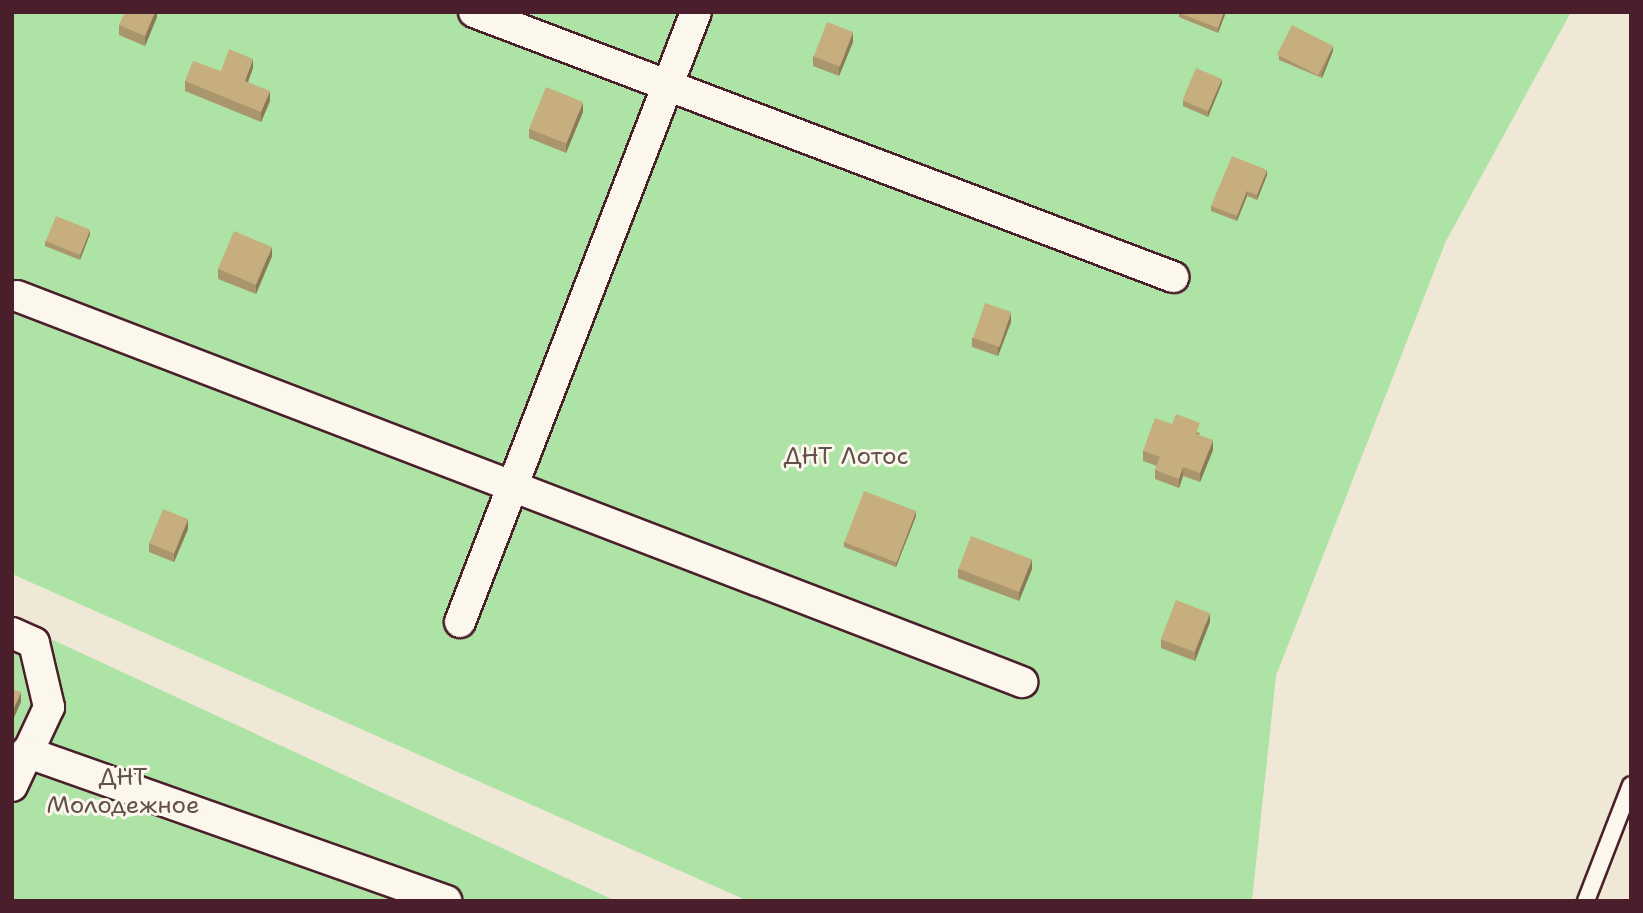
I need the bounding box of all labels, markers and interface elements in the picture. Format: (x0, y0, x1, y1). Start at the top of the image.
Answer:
park label: ДНТ Лотос (783, 443, 909, 471)
park label: ДНТ Молодежное (46, 764, 200, 820)

